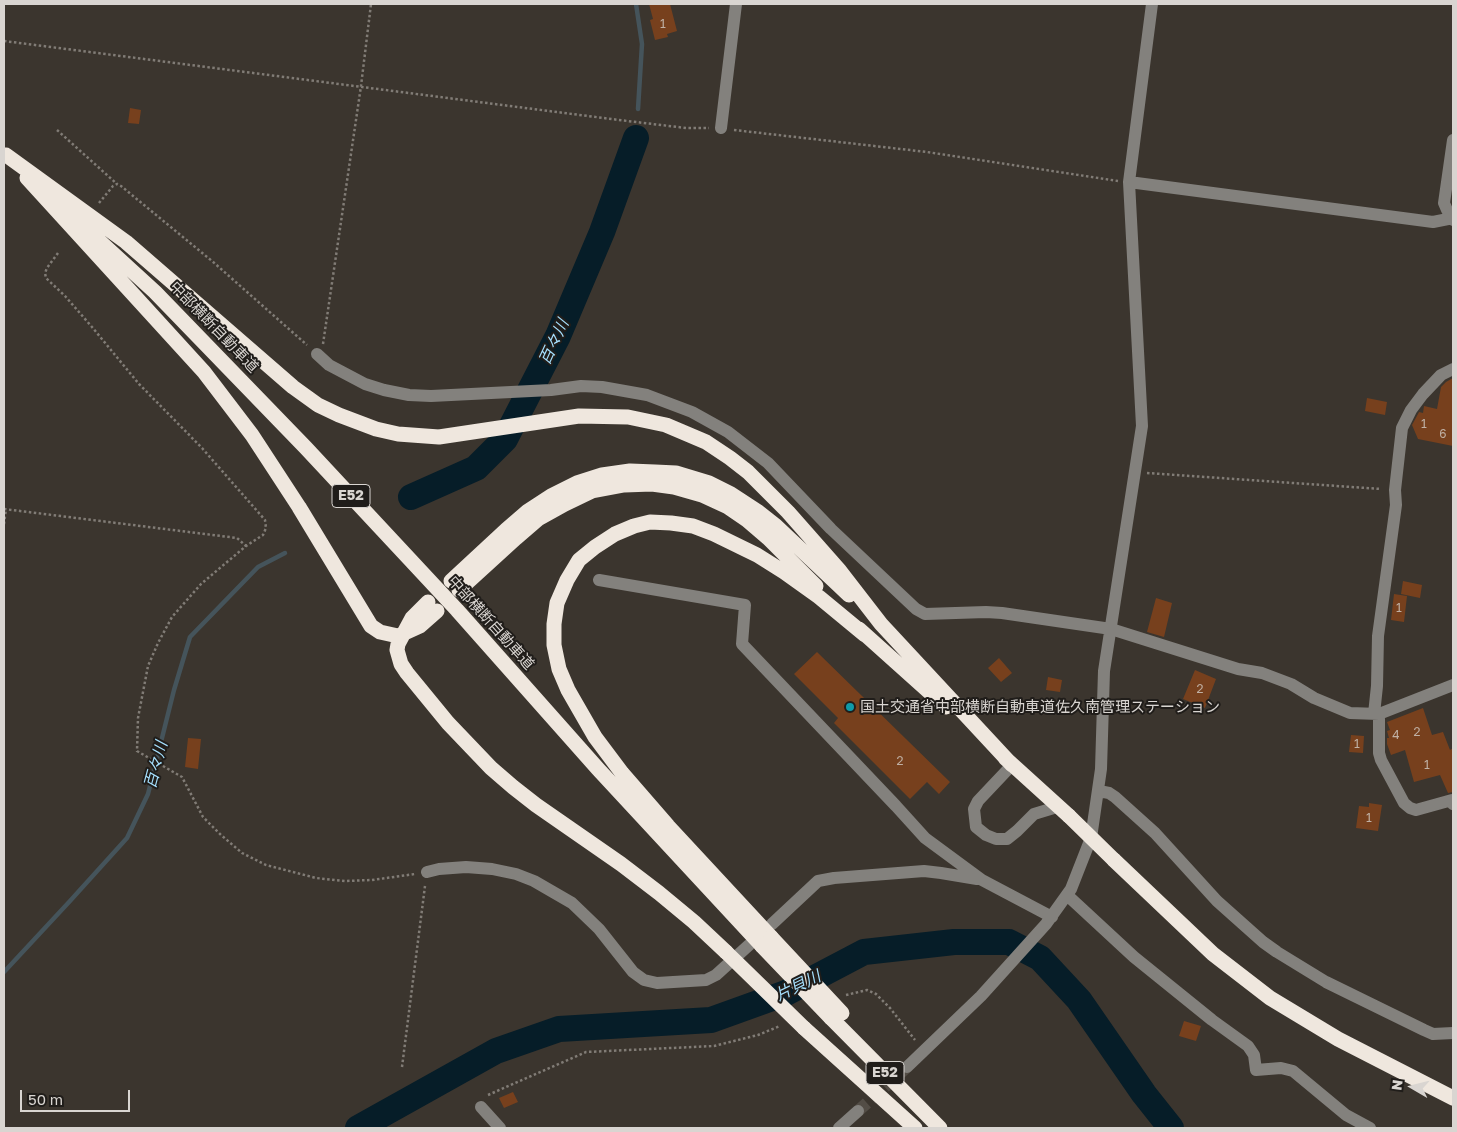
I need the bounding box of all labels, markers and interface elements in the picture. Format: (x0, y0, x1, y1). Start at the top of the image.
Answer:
house number: 1 (660, 17, 666, 31)
street label: 中部横断自動車道 (166, 278, 262, 376)
water label: 百々川 (535, 316, 573, 368)
house number: 1 (1421, 417, 1427, 431)
house number: 6 (1439, 427, 1447, 441)
road number: E52 (332, 484, 370, 508)
street label: 中部横断自動車道 (444, 572, 538, 674)
house number: 1 (1396, 601, 1402, 615)
house number: 2 (1197, 682, 1203, 696)
place label: 国土交通省中部横断自動車道佐久南管理ステーション (860, 698, 1220, 716)
marker: 国土交通省中部横断自動車道佐久南管理ステーション (844, 701, 856, 713)
house number: 2 (1414, 725, 1420, 739)
house number: 4 (1392, 728, 1400, 742)
house number: 1 (1354, 737, 1360, 751)
water label: 百々川 (141, 739, 171, 791)
house number: 2 (897, 754, 903, 768)
house number: 1 (1424, 758, 1430, 772)
house number: 1 (1366, 811, 1372, 825)
water label: 片貝川 (772, 967, 824, 1005)
road number: E52 (866, 1062, 904, 1084)
north arrow (1387, 1062, 1437, 1112)
text: N (1387, 1078, 1406, 1091)
scale bar (22, 1080, 132, 1112)
text: 50 m (28, 1090, 63, 1108)

